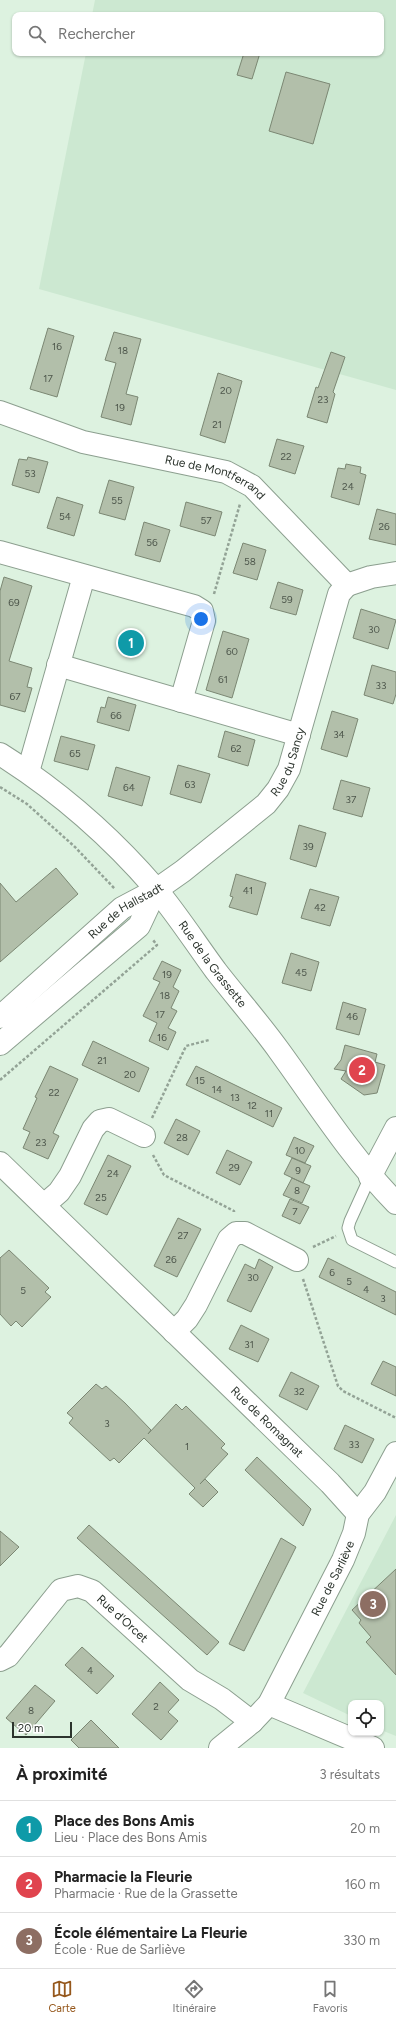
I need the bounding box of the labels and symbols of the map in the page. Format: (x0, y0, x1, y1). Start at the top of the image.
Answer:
house number: 16 (52, 340, 62, 353)
house number: 18 (118, 344, 128, 357)
house number: 17 (43, 372, 53, 385)
house number: 20 (220, 384, 232, 397)
house number: 23 (317, 393, 329, 406)
house number: 19 (115, 401, 125, 414)
house number: 21 (212, 418, 222, 431)
house number: 22 (280, 450, 292, 463)
street label: Rue de Montferrand (164, 452, 268, 502)
house number: 53 (24, 467, 36, 480)
house number: 24 (342, 480, 354, 493)
house number: 55 (111, 494, 123, 507)
house number: 54 (59, 510, 71, 523)
house number: 57 (200, 514, 212, 527)
house number: 26 (378, 520, 390, 533)
house number: 56 (146, 536, 158, 549)
house number: 58 (244, 555, 256, 568)
house number: 59 (281, 593, 293, 606)
house number: 69 (8, 596, 20, 609)
your location (191, 609, 211, 629)
house number: 30 (368, 623, 380, 636)
pin: 1 (118, 628, 144, 658)
house number: 60 (226, 645, 238, 658)
house number: 61 (218, 673, 228, 686)
house number: 33 (376, 679, 386, 692)
house number: 67 (9, 690, 21, 703)
house number: 66 (110, 709, 122, 722)
street label: Rue du Sancy (268, 725, 308, 799)
house number: 34 (333, 728, 345, 741)
house number: 62 (230, 742, 242, 755)
house number: 65 (69, 747, 81, 760)
house number: 63 (184, 778, 196, 791)
house number: 64 (123, 781, 135, 794)
house number: 37 (346, 793, 357, 806)
house number: 39 (302, 840, 314, 853)
street label: Rue de Hallstadt (85, 880, 166, 942)
house number: 41 (243, 884, 253, 897)
house number: 42 (314, 901, 326, 914)
street label: Rue de la Grassette (176, 918, 250, 1011)
house number: 45 (295, 966, 307, 979)
house number: 19 (162, 968, 172, 981)
house number: 18 (160, 989, 170, 1002)
house number: 17 (155, 1008, 165, 1021)
house number: 46 (346, 1010, 358, 1023)
house number: 16 (157, 1031, 167, 1044)
house number: 21 (97, 1054, 107, 1067)
pin: 2 (349, 1055, 375, 1085)
house number: 20 (124, 1068, 136, 1081)
house number: 15 (195, 1074, 205, 1087)
house number: 14 (212, 1083, 222, 1096)
house number: 22 (48, 1086, 60, 1099)
house number: 13 (230, 1091, 240, 1104)
house number: 12 (247, 1099, 257, 1112)
house number: 11 (265, 1107, 273, 1120)
house number: 28 (176, 1131, 188, 1144)
house number: 23 (35, 1136, 47, 1149)
house number: 10 (295, 1144, 305, 1157)
house number: 29 (228, 1161, 240, 1174)
house number: 9 (295, 1164, 301, 1177)
house number: 24 (107, 1167, 119, 1180)
house number: 8 (294, 1184, 300, 1197)
house number: 25 (95, 1191, 107, 1204)
house number: 7 (292, 1205, 298, 1218)
house number: 27 (178, 1229, 189, 1242)
house number: 26 (165, 1253, 177, 1266)
house number: 6 (329, 1266, 335, 1279)
house number: 30 (247, 1271, 259, 1284)
house number: 5 (346, 1275, 352, 1288)
house number: 4 (363, 1283, 369, 1296)
house number: 5 (20, 1284, 26, 1297)
house number: 3 (380, 1292, 386, 1305)
house number: 31 (244, 1338, 254, 1351)
street label: Rue de Romagnat (228, 1384, 307, 1461)
house number: 32 (293, 1385, 305, 1398)
house number: 3 (104, 1417, 110, 1430)
house number: 33 (349, 1438, 359, 1451)
house number: 1 (185, 1440, 189, 1453)
street label: Rue de Sarliève (308, 1538, 357, 1618)
pin: 3 (360, 1589, 386, 1619)
street label: Rue d'Orcet (94, 1592, 151, 1646)
house number: 4 (87, 1664, 93, 1677)
house number: 2 (153, 1700, 159, 1713)
house number: 8 (28, 1704, 34, 1717)
scale bar (12, 1720, 72, 1739)

